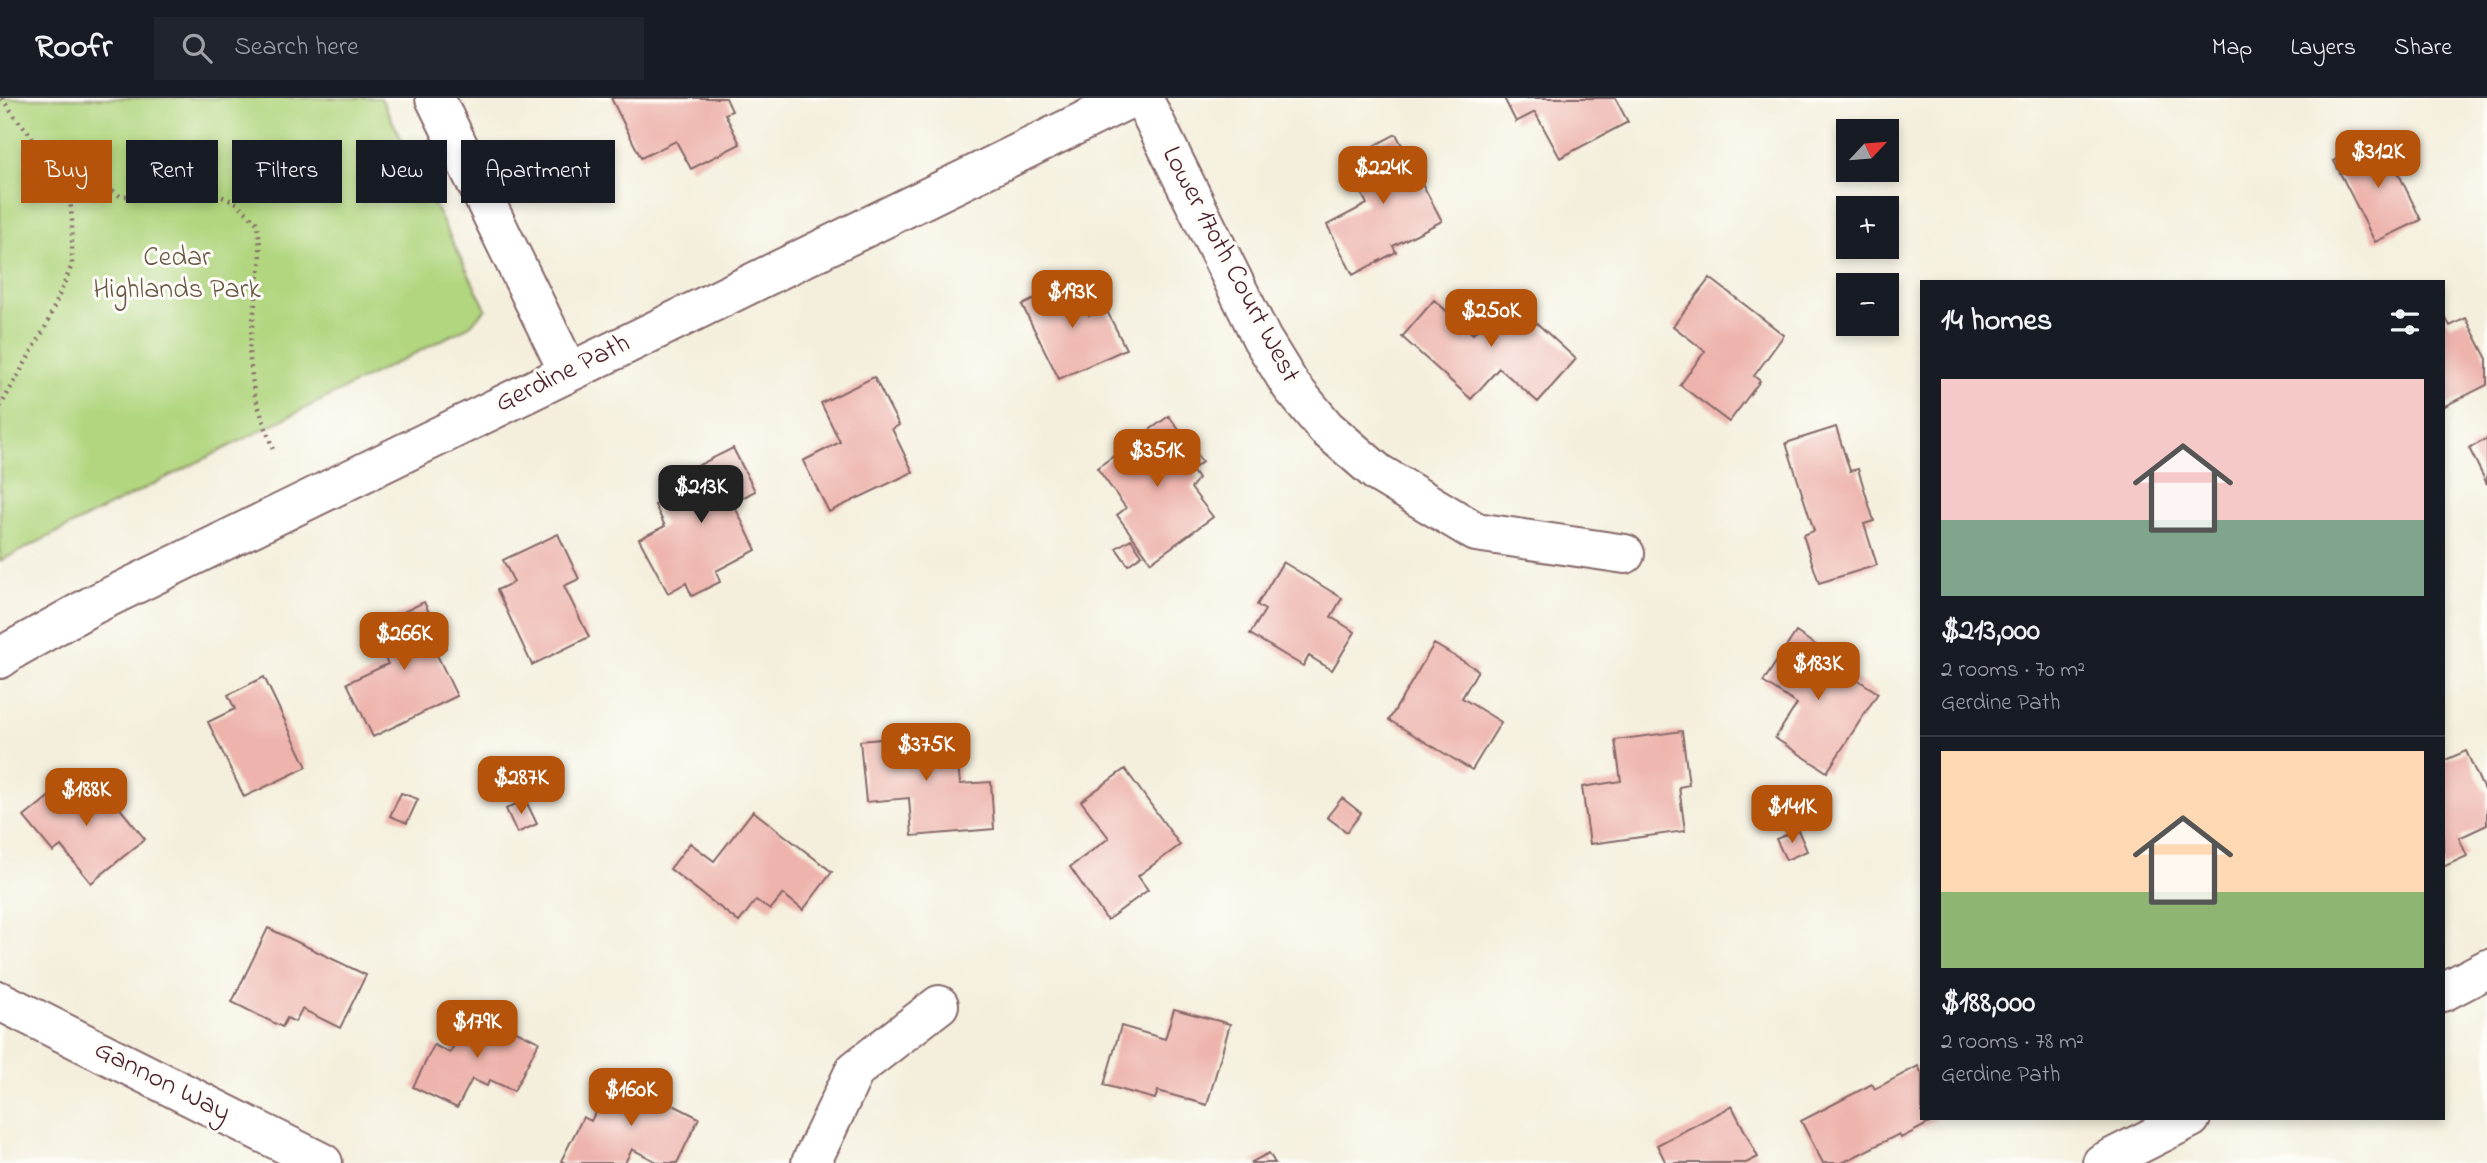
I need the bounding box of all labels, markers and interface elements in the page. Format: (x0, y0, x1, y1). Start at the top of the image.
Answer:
search box (154, 17, 644, 80)
text: Roofr (35, 24, 112, 72)
icon: search (178, 29, 216, 67)
text: Search here (234, 29, 359, 67)
text: Map (2212, 31, 2252, 66)
text: Layers (2290, 31, 2356, 66)
text: Share (2394, 31, 2452, 66)
north arrow (1836, 119, 1899, 182)
map controls (1836, 119, 1899, 336)
pin: $312K (2329, 130, 2427, 190)
text: $312K (2351, 136, 2405, 169)
street label: Lower 170th Court West (1150, 139, 1310, 391)
chip: Buy (21, 140, 112, 203)
chip: Rent (126, 140, 218, 203)
chip: Filters (232, 140, 342, 203)
chip: New (356, 140, 447, 203)
chip: Apartment (461, 140, 615, 203)
pin: $224K (1334, 146, 1432, 206)
text: $224K (1354, 152, 1412, 185)
button: + (1836, 196, 1899, 259)
park label: Cedar Highlands Park (93, 238, 261, 311)
pin: $193K (1023, 271, 1121, 330)
button: − (1836, 273, 1899, 336)
text: $193K (1048, 276, 1096, 309)
pin: $250K (1442, 289, 1540, 349)
text: $250K (1461, 295, 1521, 328)
text: 14 homes (1941, 300, 2052, 344)
icon: filters (2386, 303, 2424, 341)
street label: Gerdine Path (489, 324, 637, 424)
icon: home (2120, 425, 2246, 551)
pin: $351K (1108, 430, 1206, 489)
text: $351K (1129, 435, 1185, 468)
pin: $213K (652, 466, 750, 525)
text: $213K (674, 471, 728, 504)
text: $213,000 (1941, 610, 2040, 654)
pin: $266K (355, 612, 453, 672)
text: $266K (376, 618, 432, 651)
pin: $183K (1769, 642, 1867, 702)
text: $183K (1793, 648, 1843, 681)
text: 2 rooms · 70 m² (1941, 654, 2085, 687)
text: Gerdine Path (1941, 687, 2060, 720)
pin: $375K (877, 724, 975, 783)
text: $375K (897, 729, 955, 762)
pin: $287K (472, 756, 570, 816)
text: $287K (494, 762, 548, 795)
pin: $188K (37, 768, 135, 828)
text: $188K (61, 774, 111, 807)
pin: $141K (1743, 786, 1841, 845)
text: $141K (1767, 791, 1817, 824)
icon: home (2120, 797, 2246, 923)
text: $188,000 (1941, 982, 2035, 1026)
pin: $179K (428, 1000, 526, 1060)
text: $179K (453, 1006, 501, 1039)
text: 2 rooms · 78 m² (1941, 1026, 2084, 1059)
street label: Gannon Way (87, 1030, 237, 1134)
text: Gerdine Path (1941, 1059, 2060, 1092)
pin: $160K (582, 1068, 680, 1128)
text: $160K (605, 1074, 657, 1107)

